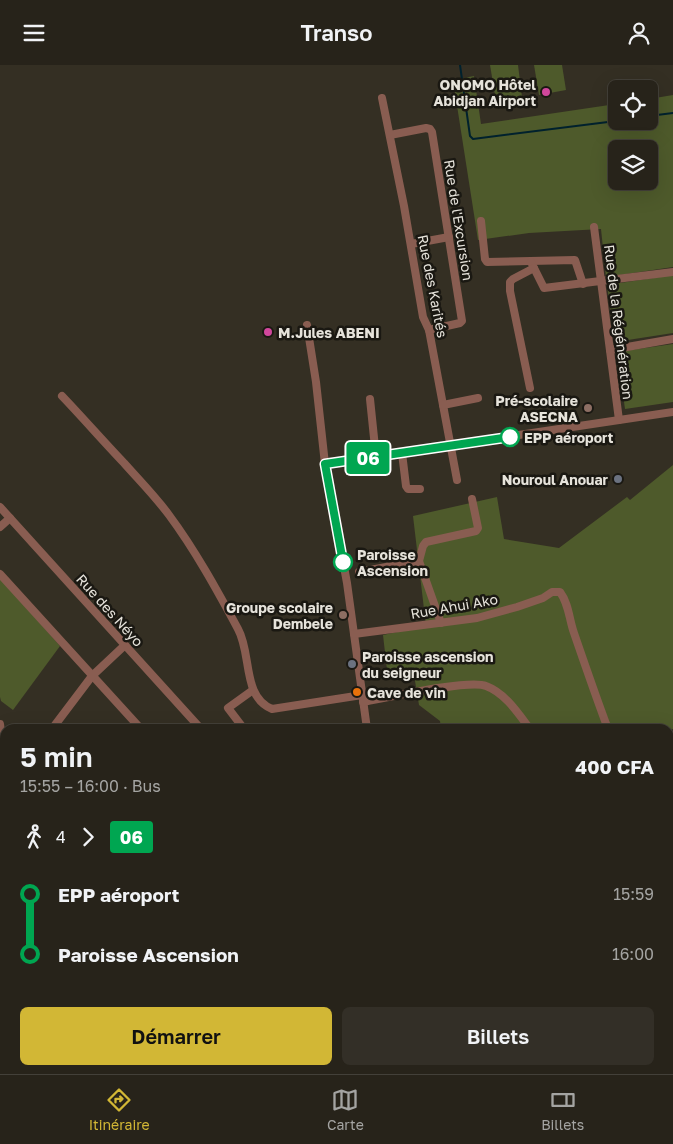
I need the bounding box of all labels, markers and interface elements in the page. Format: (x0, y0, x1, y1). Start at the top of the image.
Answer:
icon: menu (20, 19, 48, 47)
text: Transo (301, 19, 372, 46)
icon: person (625, 19, 653, 47)
place label: ONOMO Hôtel Abidjan Airport (433, 76, 536, 109)
map controls (608, 80, 658, 190)
button: locate (608, 80, 658, 130)
marker: ONOMO Hôtel Abidjan Airport (540, 86, 552, 98)
button: layers (608, 140, 658, 190)
street label: Rue de l'Excursion (441, 158, 477, 282)
street label: Rue des Karités (415, 233, 451, 339)
street label: Rue de la Régénération (601, 244, 637, 400)
place label: M.Jules ABENI (278, 324, 380, 341)
marker: M.Jules ABENI (262, 326, 274, 338)
place label: Pré-scolaire ASECNA (495, 392, 578, 425)
marker: Pré-scolaire ASECNA (582, 402, 594, 414)
marker: EPP aéroport (500, 427, 520, 447)
place label: EPP aéroport (524, 429, 614, 446)
line badge: 06 (346, 442, 390, 474)
text: 06 (356, 447, 380, 469)
place label: Nouroul Anouar (502, 471, 609, 488)
marker: Nouroul Anouar (612, 473, 624, 485)
place label: Paroisse Ascension (357, 546, 428, 579)
marker: Paroisse Ascension (333, 552, 353, 572)
street label: Rue des Néyo (73, 570, 147, 650)
street label: Rue Ahui Ako (409, 590, 499, 622)
place label: Groupe scolaire Dembele (226, 599, 333, 632)
marker: Groupe scolaire Dembele (337, 609, 349, 621)
place label: Paroisse ascension du seigneur (362, 648, 494, 681)
marker: Paroisse ascension du seigneur (346, 658, 358, 670)
place label: Cave de vin (367, 684, 446, 701)
marker: Cave de vin (351, 686, 363, 698)
text: 5 min (20, 740, 93, 773)
text: 400 CFA (575, 755, 654, 778)
text: 15:55 – 16:00 · Bus (20, 776, 161, 796)
icon: walk (20, 823, 48, 851)
icon: forward (74, 823, 102, 851)
text: 06 (120, 826, 143, 848)
text: 4 (56, 827, 66, 847)
text: EPP aéroport (58, 883, 179, 906)
text: 15:59 (613, 884, 654, 904)
text: Paroisse Ascension (58, 943, 239, 966)
text: 16:00 (612, 944, 654, 964)
button: Démarrer (20, 1007, 332, 1065)
button: Billets (342, 1007, 654, 1065)
tab: Itinéraire (89, 1086, 150, 1133)
tab: Carte (327, 1086, 364, 1133)
tab: Billets (541, 1086, 584, 1133)

